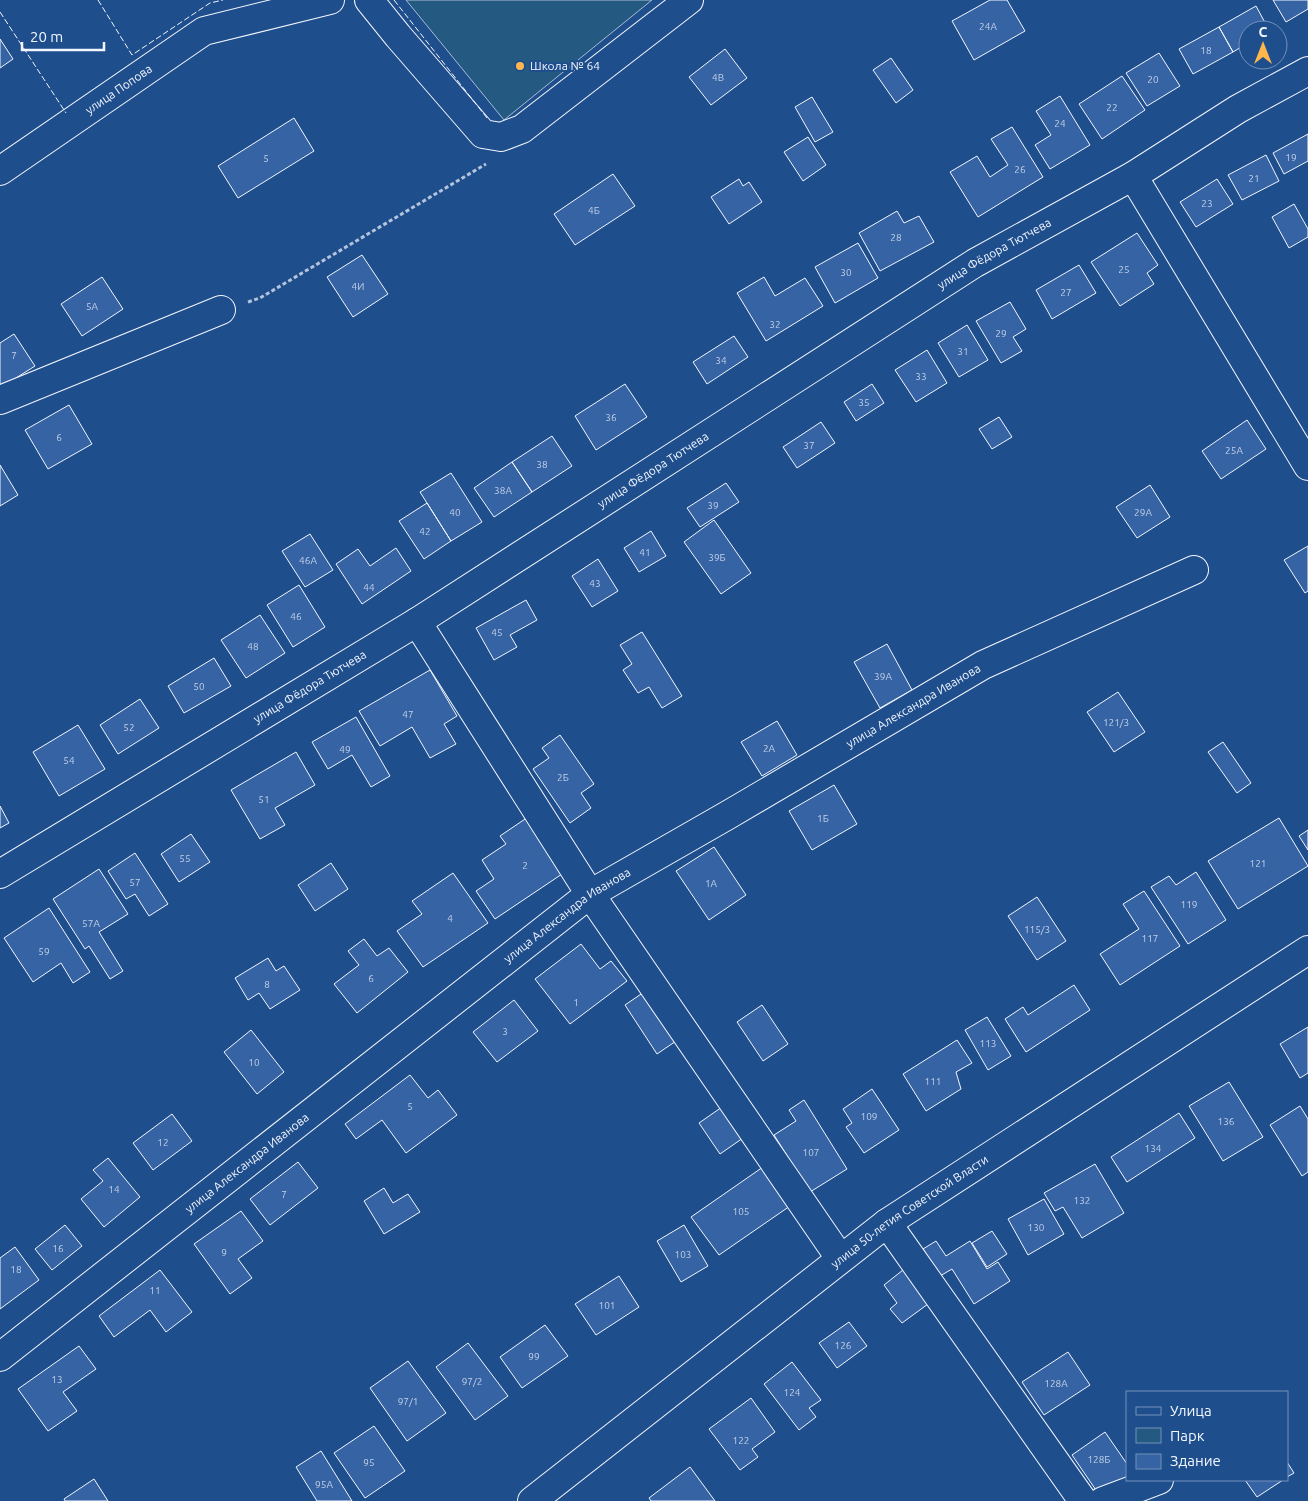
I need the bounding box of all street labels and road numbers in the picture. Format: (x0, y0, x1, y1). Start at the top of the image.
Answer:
street label: улица Попова (83, 62, 154, 116)
street label: улица Фёдора Тютчева (935, 215, 1053, 292)
street label: улица Фёдора Тютчева (595, 429, 711, 510)
street label: улица Фёдора Тютчева (251, 647, 368, 725)
street label: улица Александра Иванова (844, 661, 982, 750)
street label: улица Александра Иванова (501, 865, 633, 965)
street label: улица Александра Иванова (182, 1110, 311, 1215)
street label: улица 50-летия Советской Власти (828, 1152, 990, 1270)

